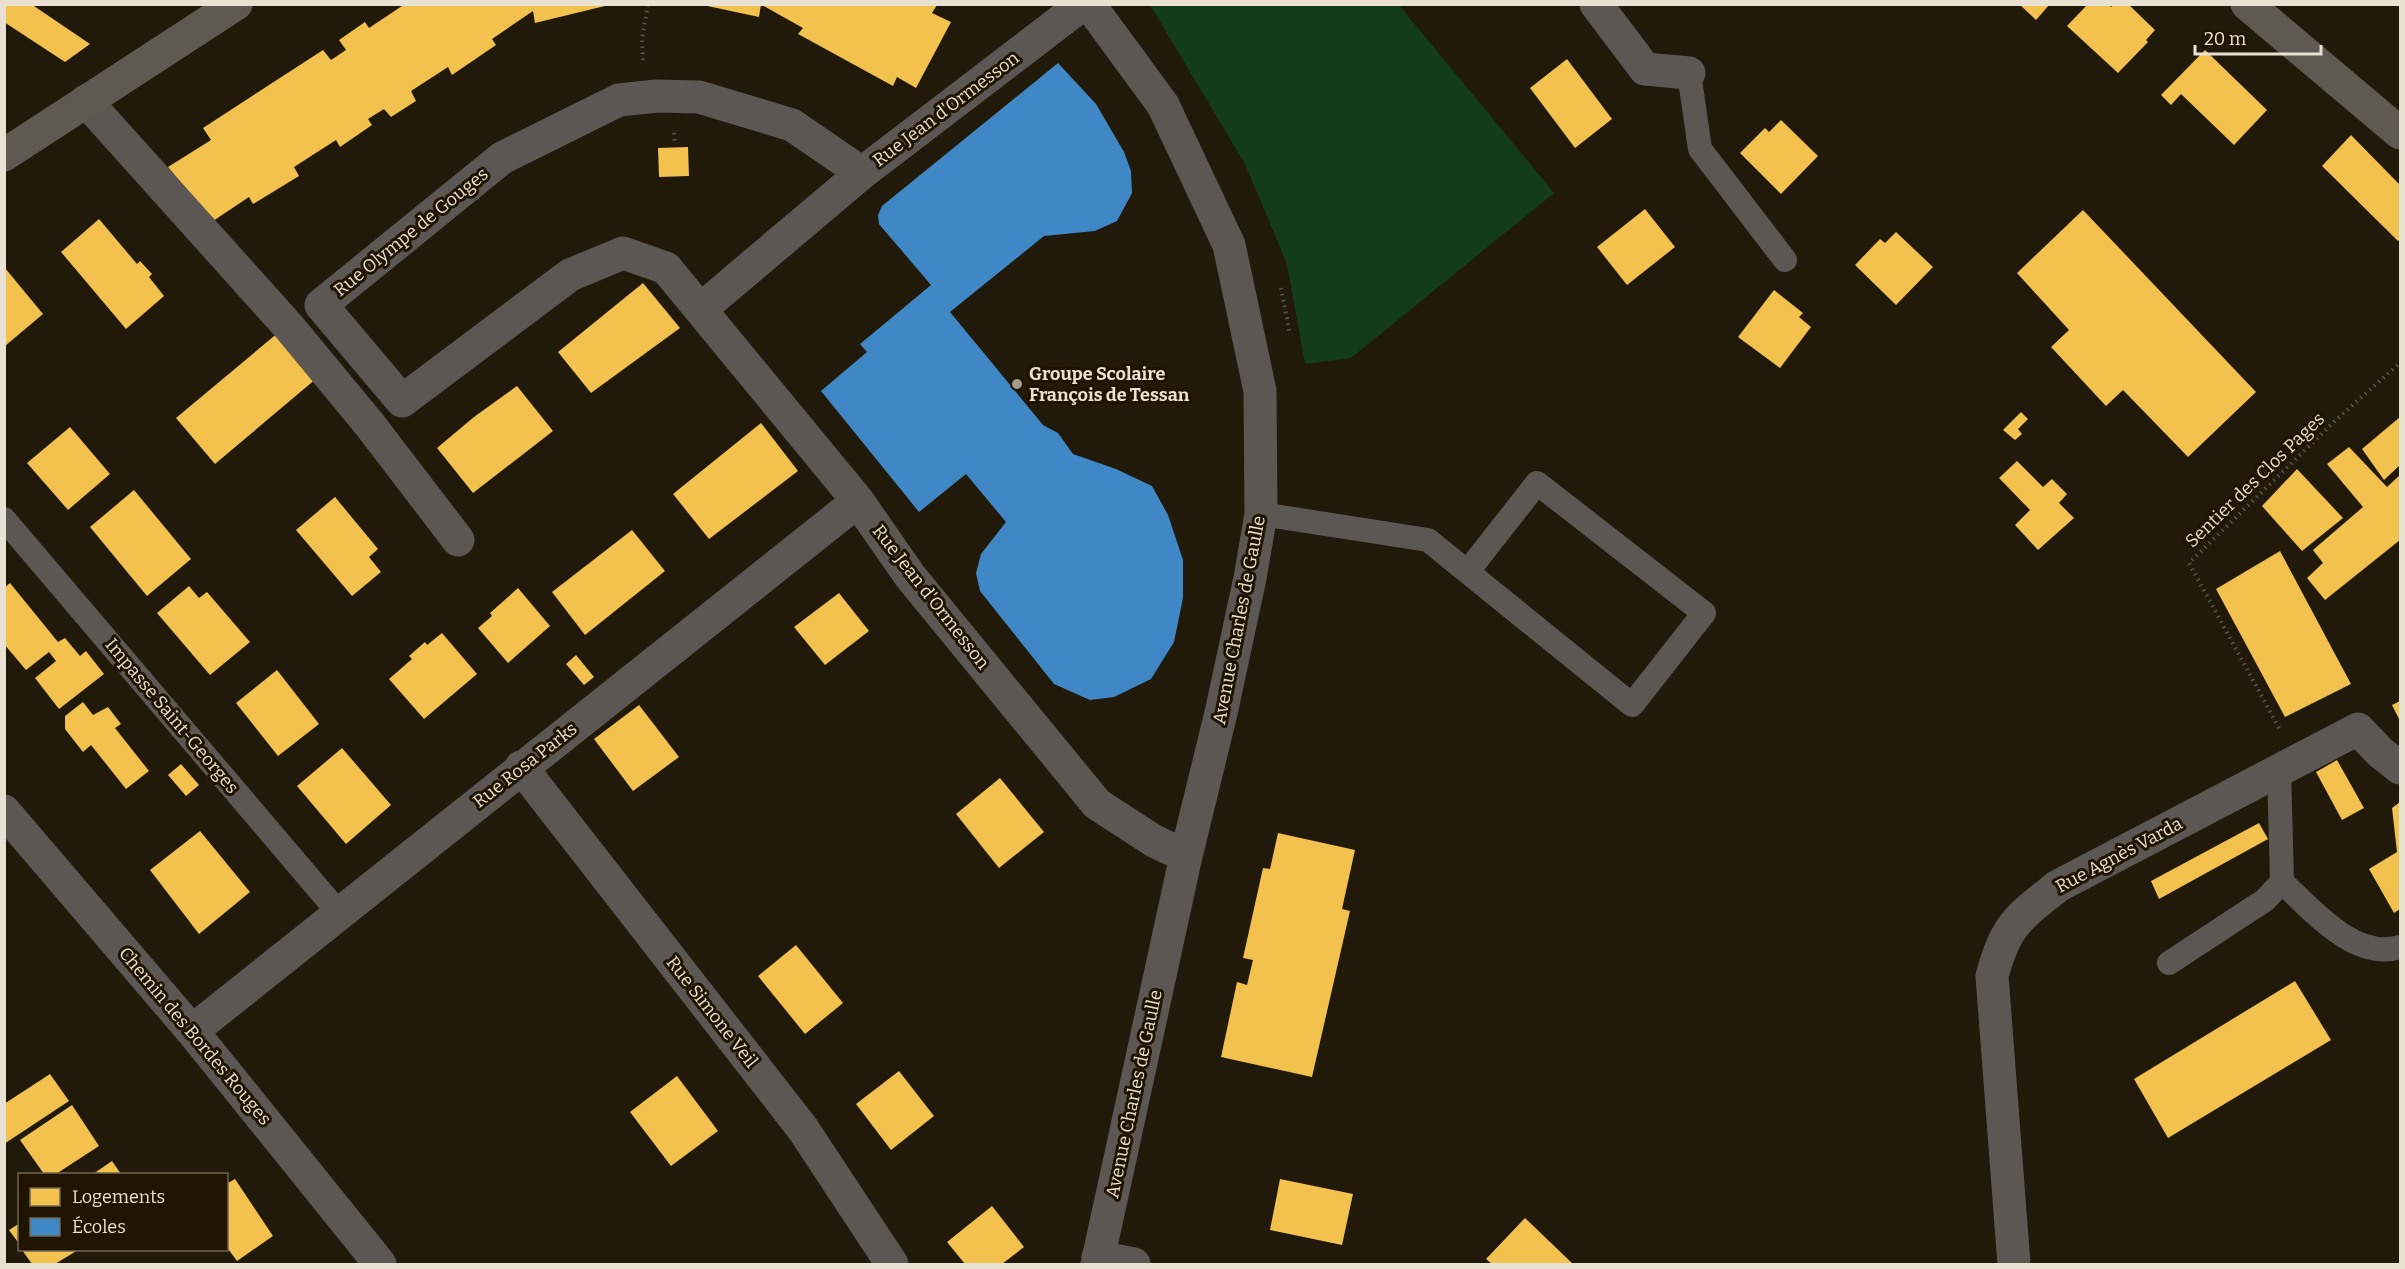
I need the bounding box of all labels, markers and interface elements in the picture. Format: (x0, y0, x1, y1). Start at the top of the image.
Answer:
scale bar (2195, 18, 2321, 56)
text: 20 m (2204, 28, 2246, 50)
street label: Rue Jean d'Ormesson (869, 46, 1024, 171)
street label: Rue Olympe de Gouges (329, 163, 493, 301)
place label: Groupe Scolaire François de Tessan (1029, 363, 1190, 406)
marker: Groupe Scolaire François de Tessan (1010, 377, 1024, 391)
street label: Sentier des Clos Pages (2181, 408, 2329, 552)
street label: Avenue Charles de Gaulle (1208, 514, 1270, 726)
street label: Rue Jean d'Ormesson (868, 520, 995, 674)
street label: Impasse Saint-Georges (101, 634, 243, 798)
street label: Rue Rosa Parks (469, 718, 581, 812)
street label: Rue Agnès Varda (2052, 812, 2186, 898)
street label: Chemin des Bordes Rouges (114, 943, 276, 1129)
street label: Rue Simone Veil (662, 952, 762, 1072)
street label: Avenue Charles de Gaulle (1101, 988, 1167, 1200)
legend (18, 1173, 228, 1251)
text: Logements (72, 1186, 165, 1208)
text: Écoles (72, 1215, 126, 1238)

